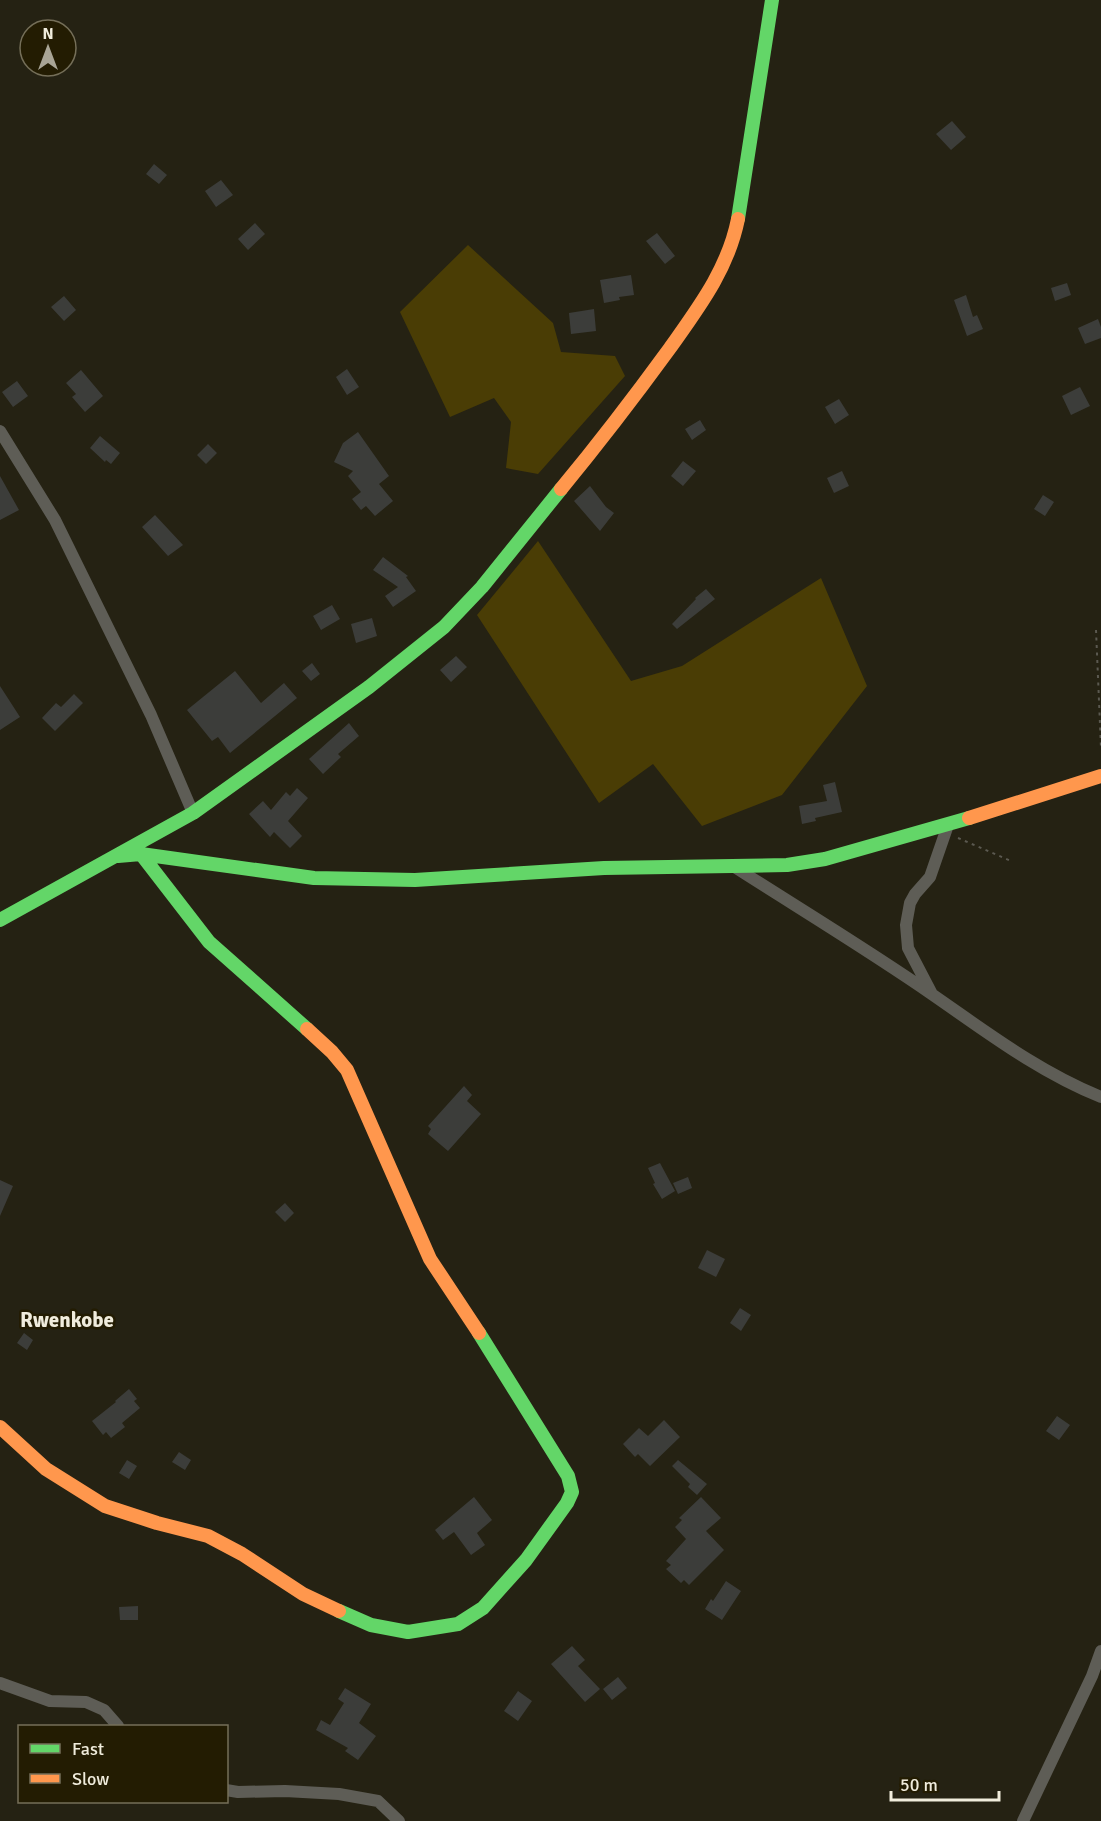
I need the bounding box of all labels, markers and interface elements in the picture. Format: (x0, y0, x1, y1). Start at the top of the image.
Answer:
north arrow (18, 18, 78, 78)
text: N (42, 24, 54, 44)
district label: Rwenkobe (20, 1307, 114, 1333)
legend (18, 1725, 228, 1803)
text: Fast (72, 1738, 104, 1760)
scale bar (891, 1764, 999, 1802)
text: Slow (72, 1768, 109, 1790)
text: 50 m (900, 1774, 938, 1796)

